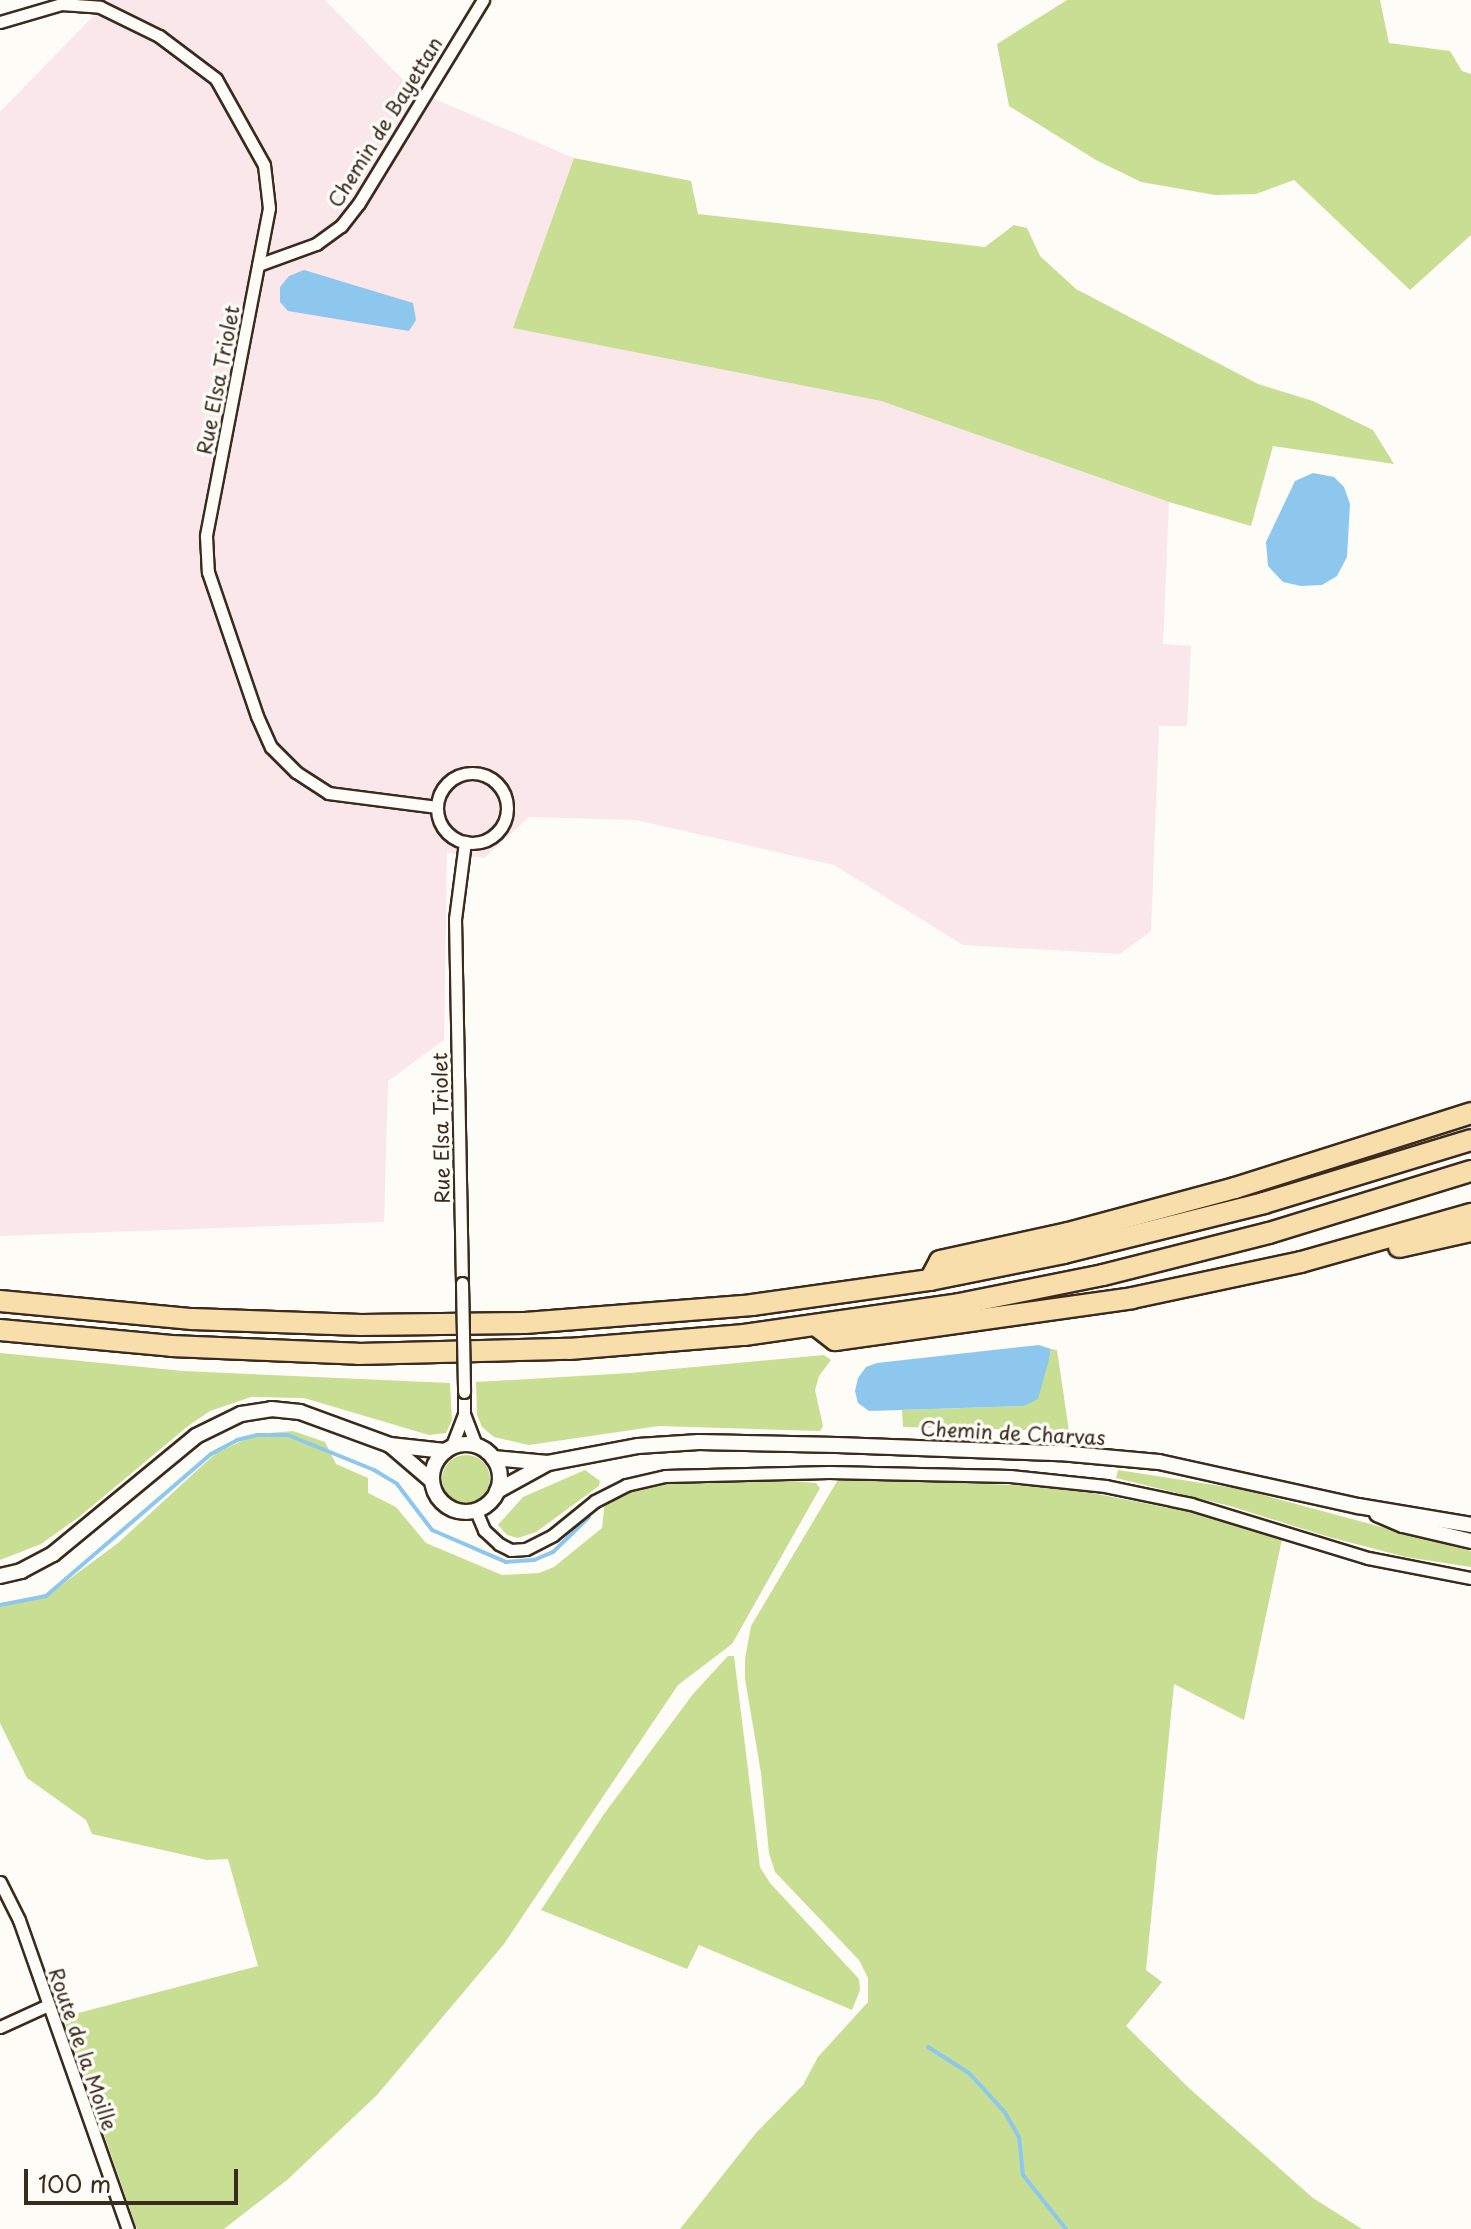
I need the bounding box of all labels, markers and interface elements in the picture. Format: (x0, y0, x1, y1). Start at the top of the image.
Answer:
street label: Chemin de Bayettan (323, 32, 447, 212)
street label: Rue Elsa Triolet (192, 303, 244, 457)
street label: Rue Elsa Triolet (428, 1051, 454, 1205)
street label: Chemin de Charvas (920, 1416, 1106, 1450)
street label: Route de la Moille (44, 1964, 122, 2134)
scale bar (28, 2153, 242, 2203)
text: 100 m (38, 2165, 111, 2201)

